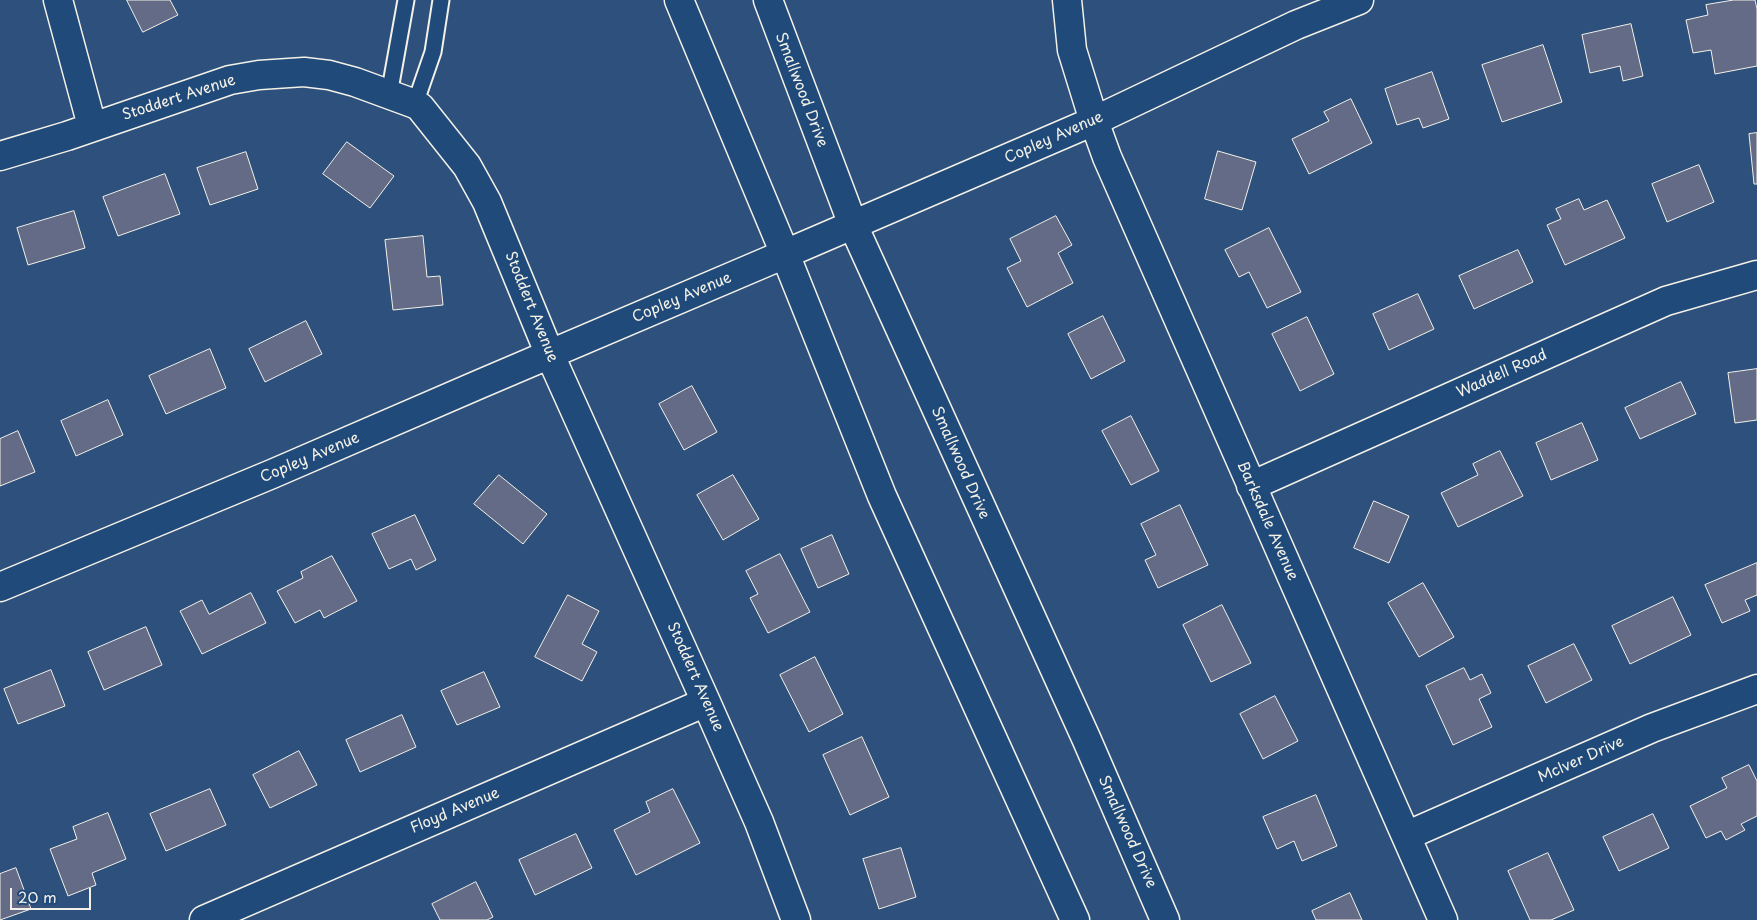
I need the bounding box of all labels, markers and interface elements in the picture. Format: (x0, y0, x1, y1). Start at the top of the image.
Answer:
street label: Smallwood Drive (771, 30, 831, 150)
street label: Stoddert Avenue (120, 71, 238, 125)
street label: Copley Avenue (1002, 108, 1106, 168)
street label: Stoddert Avenue (501, 249, 561, 365)
street label: Copley Avenue (630, 269, 734, 327)
street label: Waddell Road (1454, 346, 1550, 402)
street label: Smallwood Drive (927, 404, 993, 522)
street label: Copley Avenue (258, 429, 362, 487)
street label: Barksdale Avenue (1233, 458, 1301, 584)
street label: Stoddert Avenue (663, 620, 727, 734)
street label: McIver Drive (1535, 733, 1627, 787)
street label: Smallwood Drive (1094, 773, 1160, 891)
street label: Floyd Avenue (408, 784, 502, 838)
scale bar (12, 878, 94, 910)
text: 20 m (18, 885, 57, 908)

